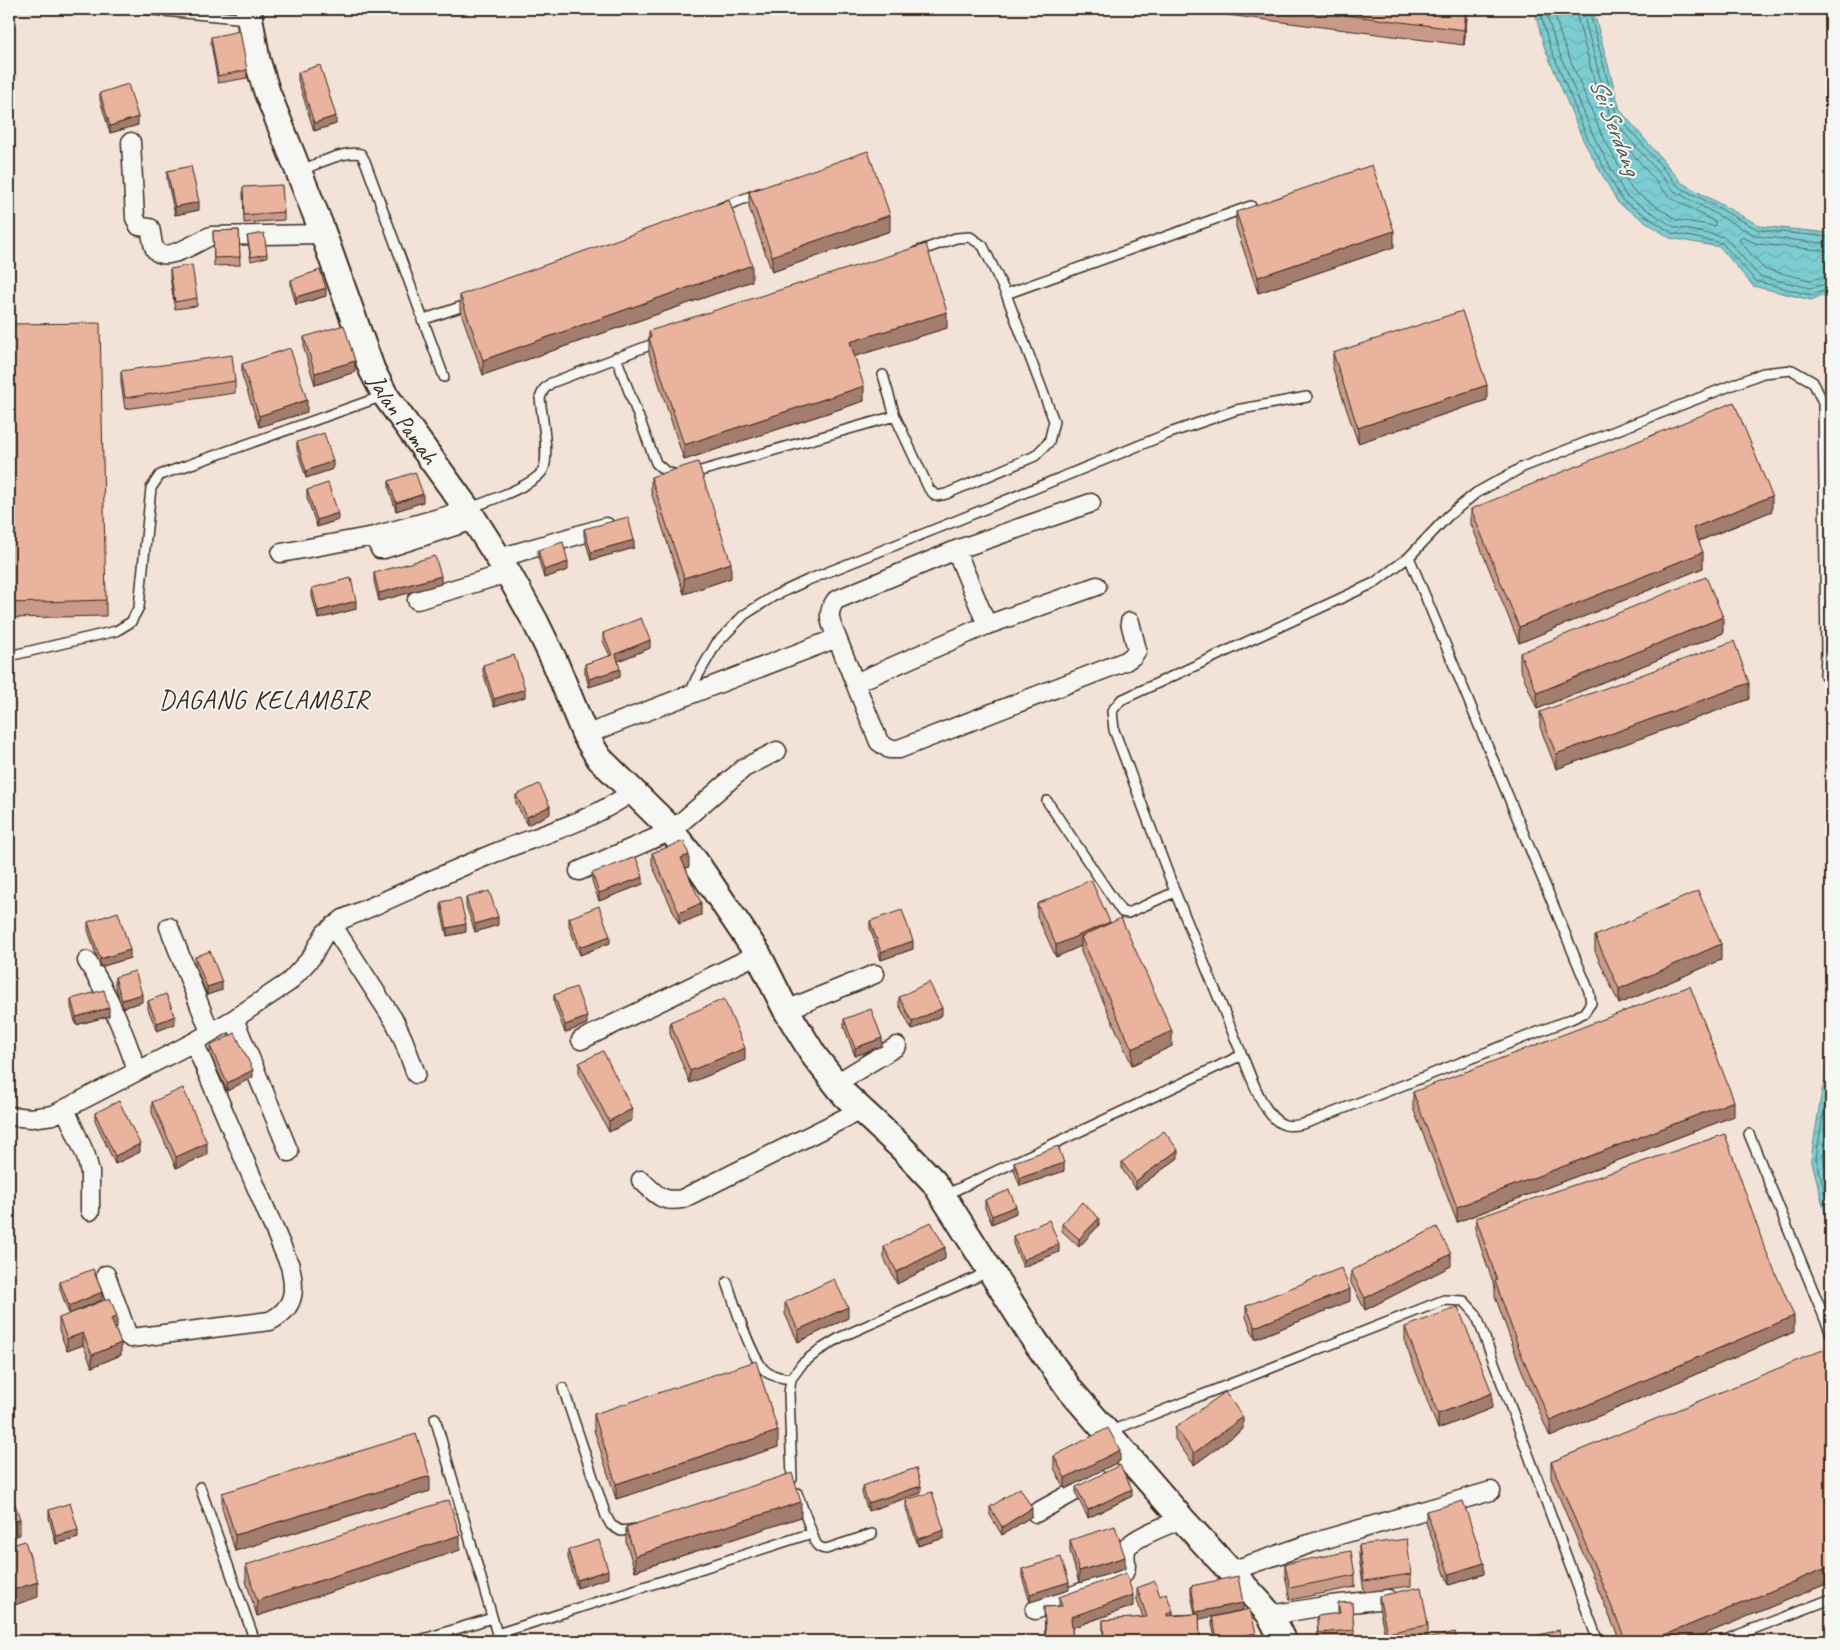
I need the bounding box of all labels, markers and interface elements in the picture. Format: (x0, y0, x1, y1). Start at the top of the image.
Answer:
water label: Sei Serdang (1582, 74, 1649, 182)
street label: Jalan Pamah (361, 368, 446, 472)
district label: DAGANG KELAMBIR (159, 683, 371, 716)

